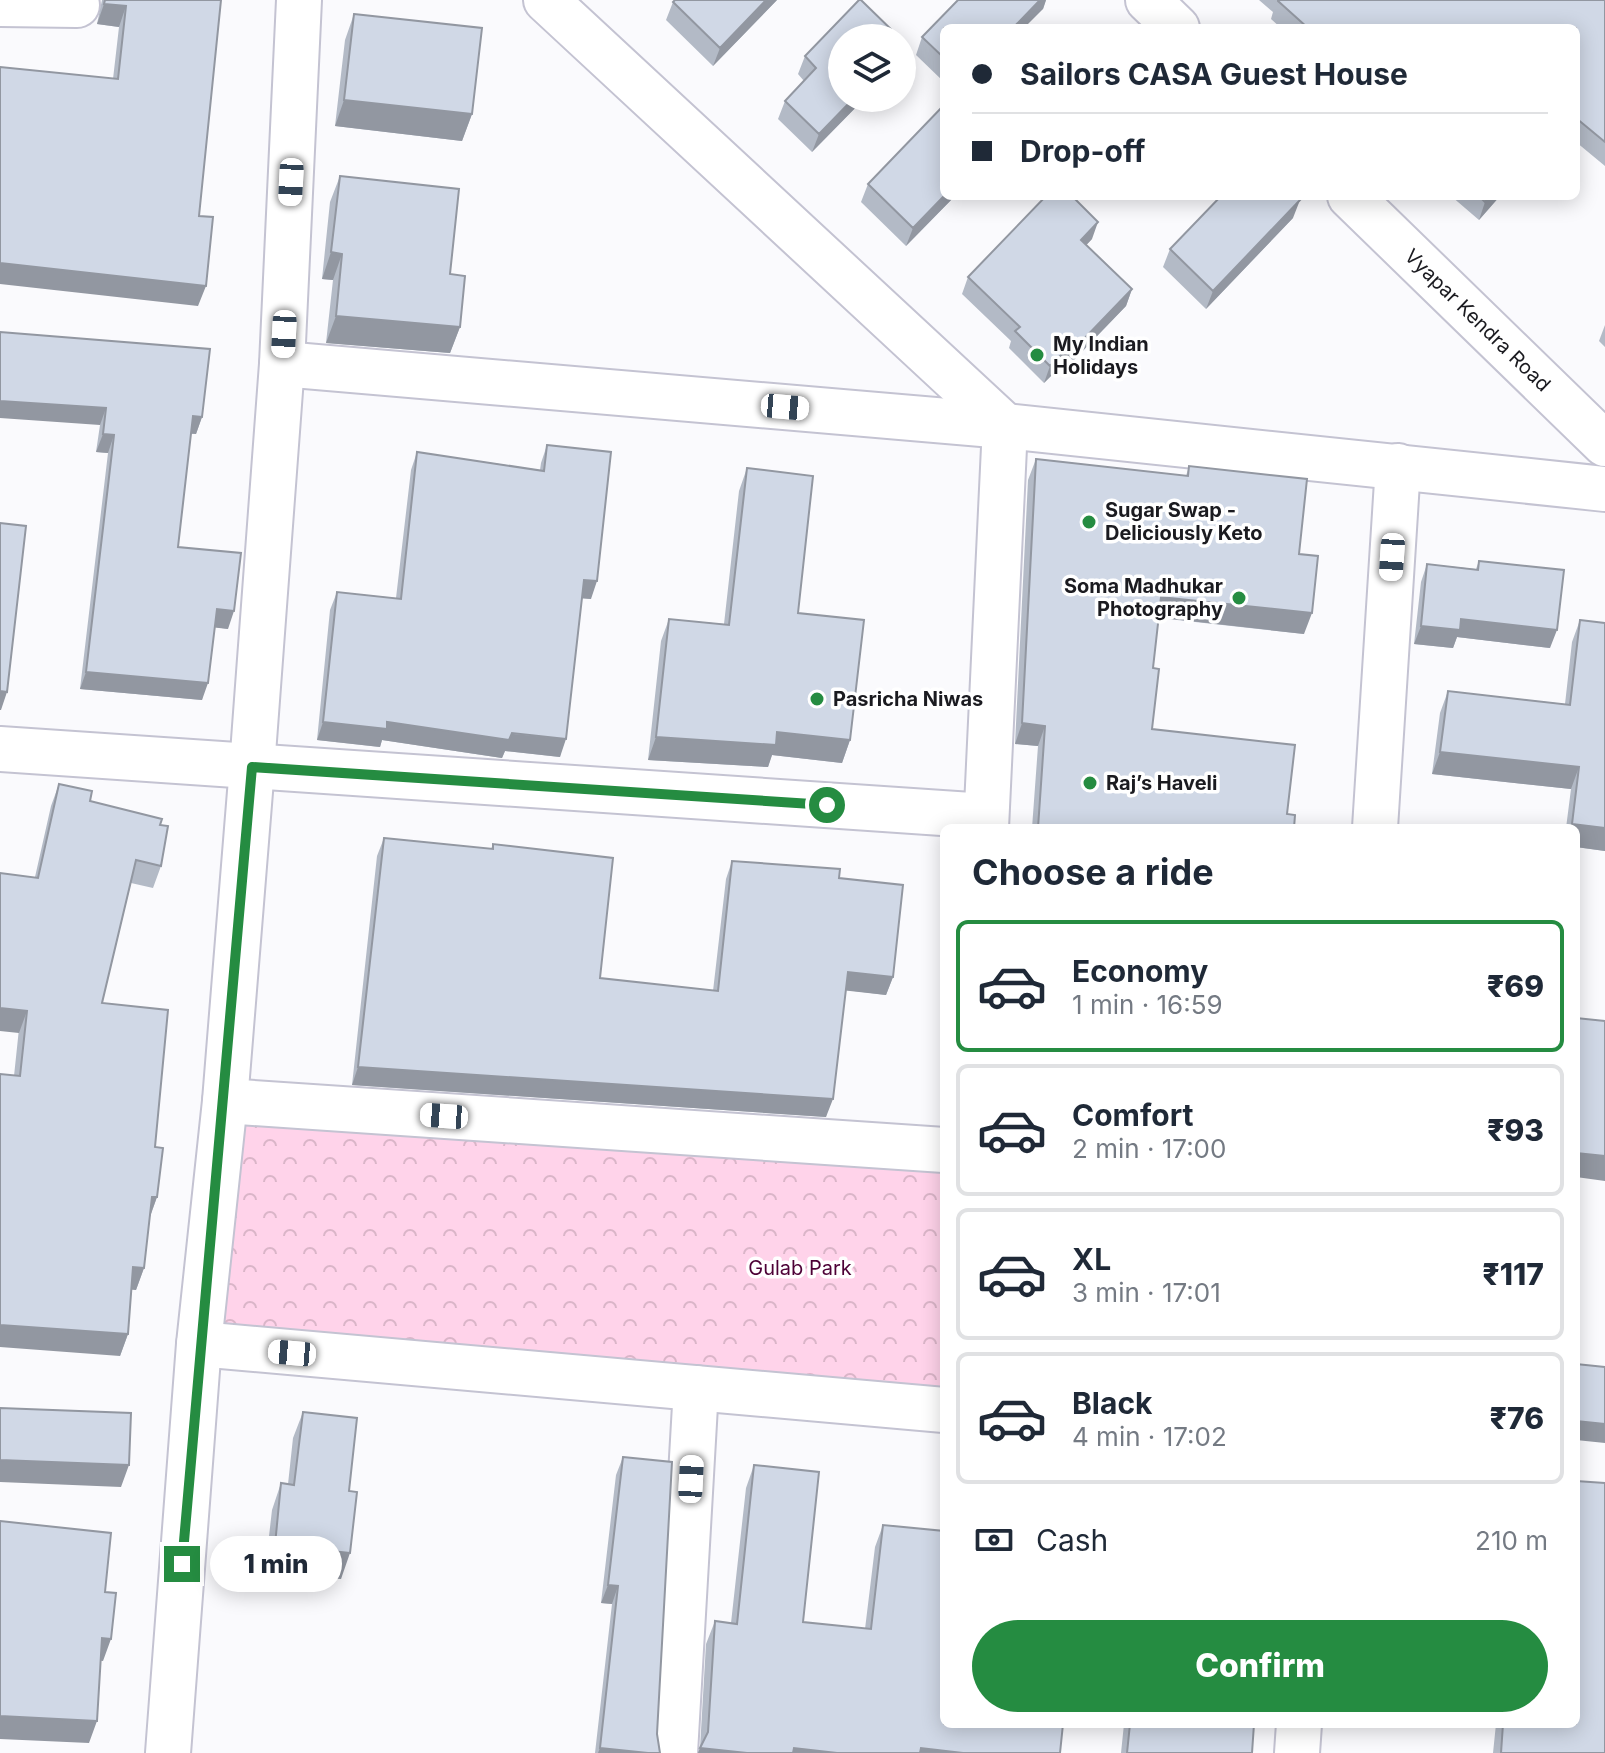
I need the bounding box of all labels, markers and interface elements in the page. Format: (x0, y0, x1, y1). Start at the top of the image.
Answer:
map controls (828, 24, 916, 112)
button: layers (828, 24, 916, 112)
text: Sailors CASA Guest House (1020, 56, 1408, 92)
text: Drop-off (1020, 133, 1146, 169)
car (278, 157, 304, 207)
street label: Vyapar Kendra Road (1400, 244, 1556, 396)
car (271, 309, 297, 359)
place label: My Indian Holidays (1053, 332, 1149, 379)
marker: My Indian Holidays (1028, 346, 1046, 364)
car (760, 393, 810, 421)
place label: Sugar Swap - Deliciously Keto (1105, 498, 1263, 545)
marker: Sugar Swap - Deliciously Keto (1080, 513, 1098, 531)
car (1378, 532, 1406, 582)
place label: Soma Madhukar Photography (1064, 574, 1223, 621)
marker: Soma Madhukar Photography (1230, 589, 1248, 607)
place label: Pasricha Niwas (833, 687, 983, 711)
marker: Pasricha Niwas (808, 690, 826, 708)
place label: Raj’s Haveli (1106, 771, 1217, 795)
marker: Raj’s Haveli (1081, 774, 1099, 792)
route start (809, 787, 845, 823)
text: Choose a ride (972, 850, 1214, 894)
icon: car (976, 950, 1048, 1022)
text: Economy (1072, 953, 1208, 989)
text: ₹69 (1487, 968, 1544, 1004)
text: 1 min · 16:59 (1072, 989, 1223, 1020)
icon: car (976, 1094, 1048, 1166)
text: Comfort (1072, 1097, 1193, 1133)
car (419, 1102, 469, 1130)
text: ₹93 (1487, 1112, 1544, 1148)
text: 2 min · 17:00 (1072, 1133, 1226, 1164)
icon: car (976, 1238, 1048, 1310)
text: XL (1072, 1241, 1111, 1277)
park label: Gulab Park (748, 1256, 852, 1280)
text: ₹117 (1482, 1256, 1544, 1292)
text: 3 min · 17:01 (1072, 1277, 1221, 1308)
car (267, 1339, 317, 1367)
icon: car (976, 1382, 1048, 1454)
text: Black (1072, 1385, 1152, 1421)
text: ₹76 (1489, 1400, 1544, 1436)
text: 4 min · 17:02 (1072, 1421, 1227, 1452)
car (678, 1454, 704, 1504)
icon: cash (972, 1518, 1016, 1562)
text: Cash (1036, 1522, 1108, 1558)
text: 210 m (1475, 1525, 1548, 1556)
callout: 1 min (210, 1536, 342, 1592)
route end (164, 1546, 200, 1582)
text: 1 min (243, 1548, 309, 1579)
button: Confirm (972, 1620, 1548, 1712)

